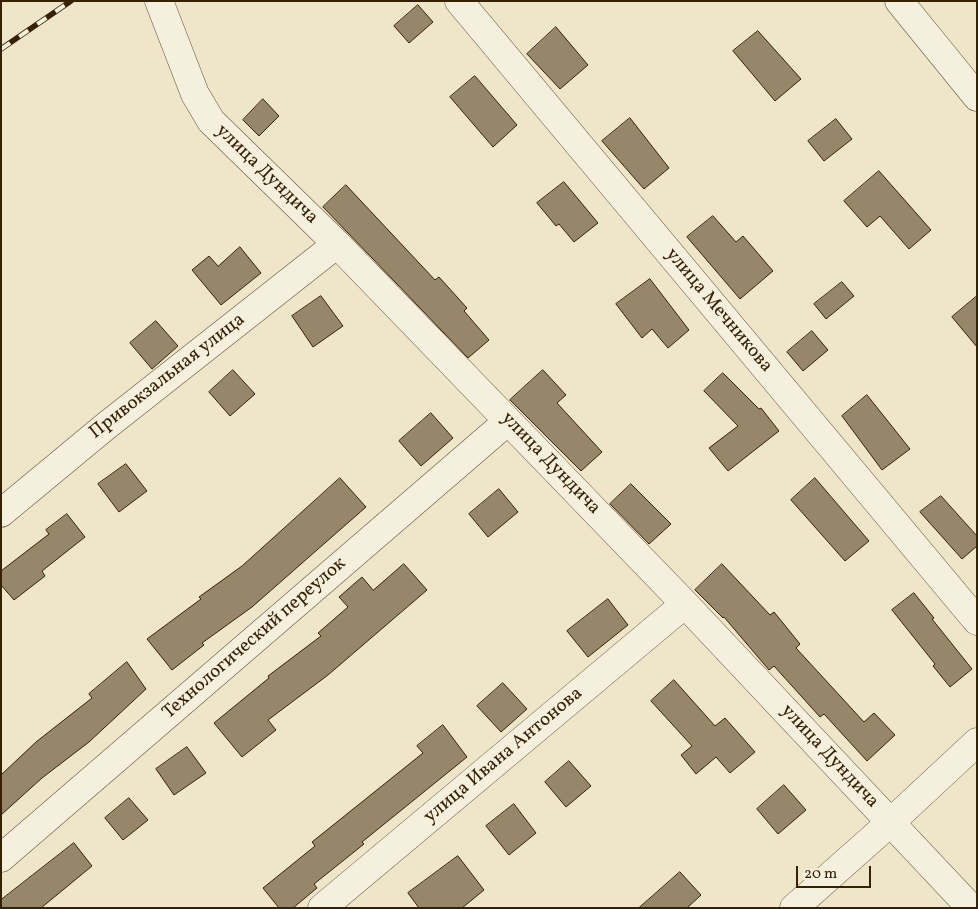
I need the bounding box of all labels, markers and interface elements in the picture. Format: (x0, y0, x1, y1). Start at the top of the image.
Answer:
street label: улица Дундича (210, 120, 322, 230)
street label: улица Мечникова (659, 244, 777, 378)
street label: Привокзальная улица (86, 309, 250, 445)
street label: улица Дундича (495, 408, 605, 520)
street label: Технологический переулок (159, 553, 351, 725)
street label: улица Ивана Антонова (420, 683, 588, 829)
street label: улица Дундича (775, 700, 883, 814)
scale bar (798, 856, 873, 888)
text: 20 m (804, 864, 837, 885)

